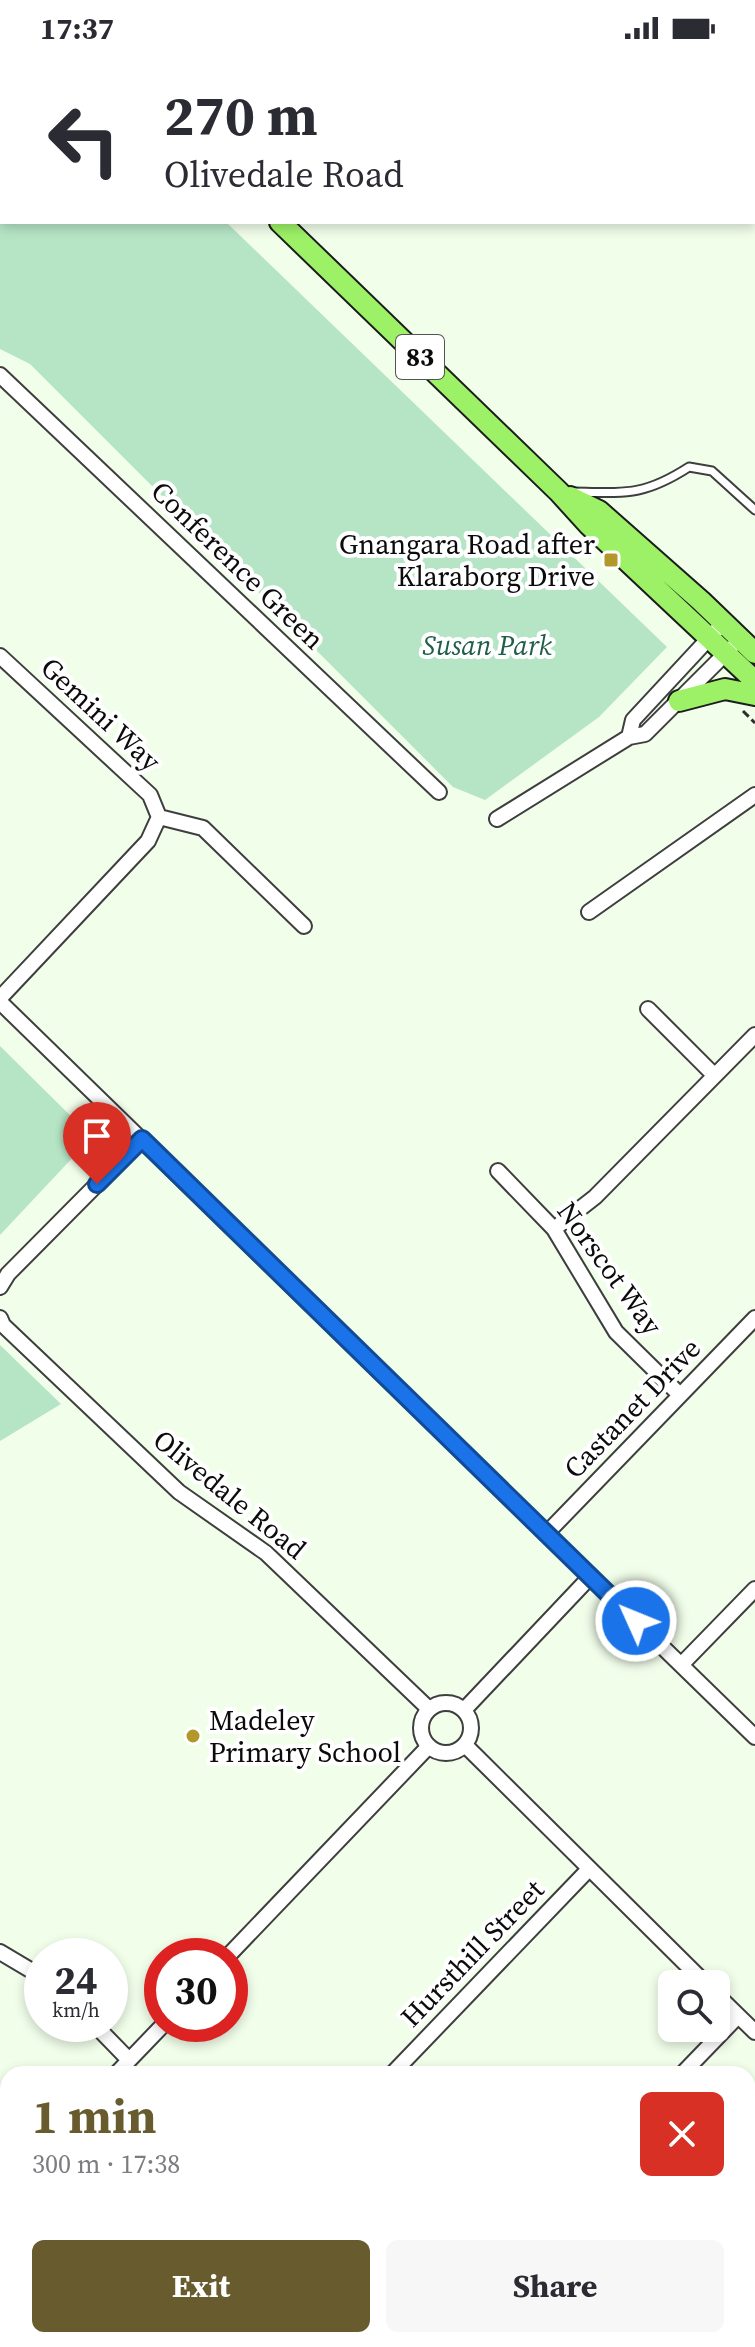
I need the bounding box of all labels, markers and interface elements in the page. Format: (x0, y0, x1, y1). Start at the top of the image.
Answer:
text: 17:37 (40, 8, 114, 49)
text: 270 m (164, 77, 318, 154)
icon: left (32, 88, 136, 192)
text: Olivedale Road (164, 150, 404, 199)
road number: 83 (396, 335, 444, 379)
street label: Conference Green (143, 472, 333, 658)
place label: Gnangara Road after Klaraborg Drive (339, 525, 595, 595)
marker: Gnangara Road after Klaraborg Drive (602, 551, 620, 569)
park label: Susan Park (422, 626, 553, 664)
street label: Gemini Way (33, 649, 170, 780)
pin (63, 1102, 131, 1184)
icon: arrive (75, 1114, 119, 1158)
street label: Norscot Way (549, 1194, 672, 1343)
street label: Castanet Drive (555, 1329, 709, 1487)
street label: Olivedale Road (146, 1421, 314, 1567)
position arrow (594, 1579, 678, 1663)
place label: Madeley Primary School (209, 1701, 401, 1771)
marker: Madeley Primary School (184, 1727, 202, 1745)
street label: Hursthill Street (392, 1870, 553, 2035)
speed limit sign: 30 (144, 1938, 248, 2042)
text: 24 (54, 1953, 98, 2007)
map controls (658, 1970, 730, 2042)
button: search (658, 1970, 730, 2042)
text: km/h (52, 1996, 100, 2024)
text: 1 min (32, 2083, 157, 2149)
button: close (640, 2092, 724, 2176)
text: 300 m · 17:38 (32, 2146, 180, 2182)
button: Exit (32, 2240, 370, 2332)
button: Share (386, 2240, 724, 2332)

